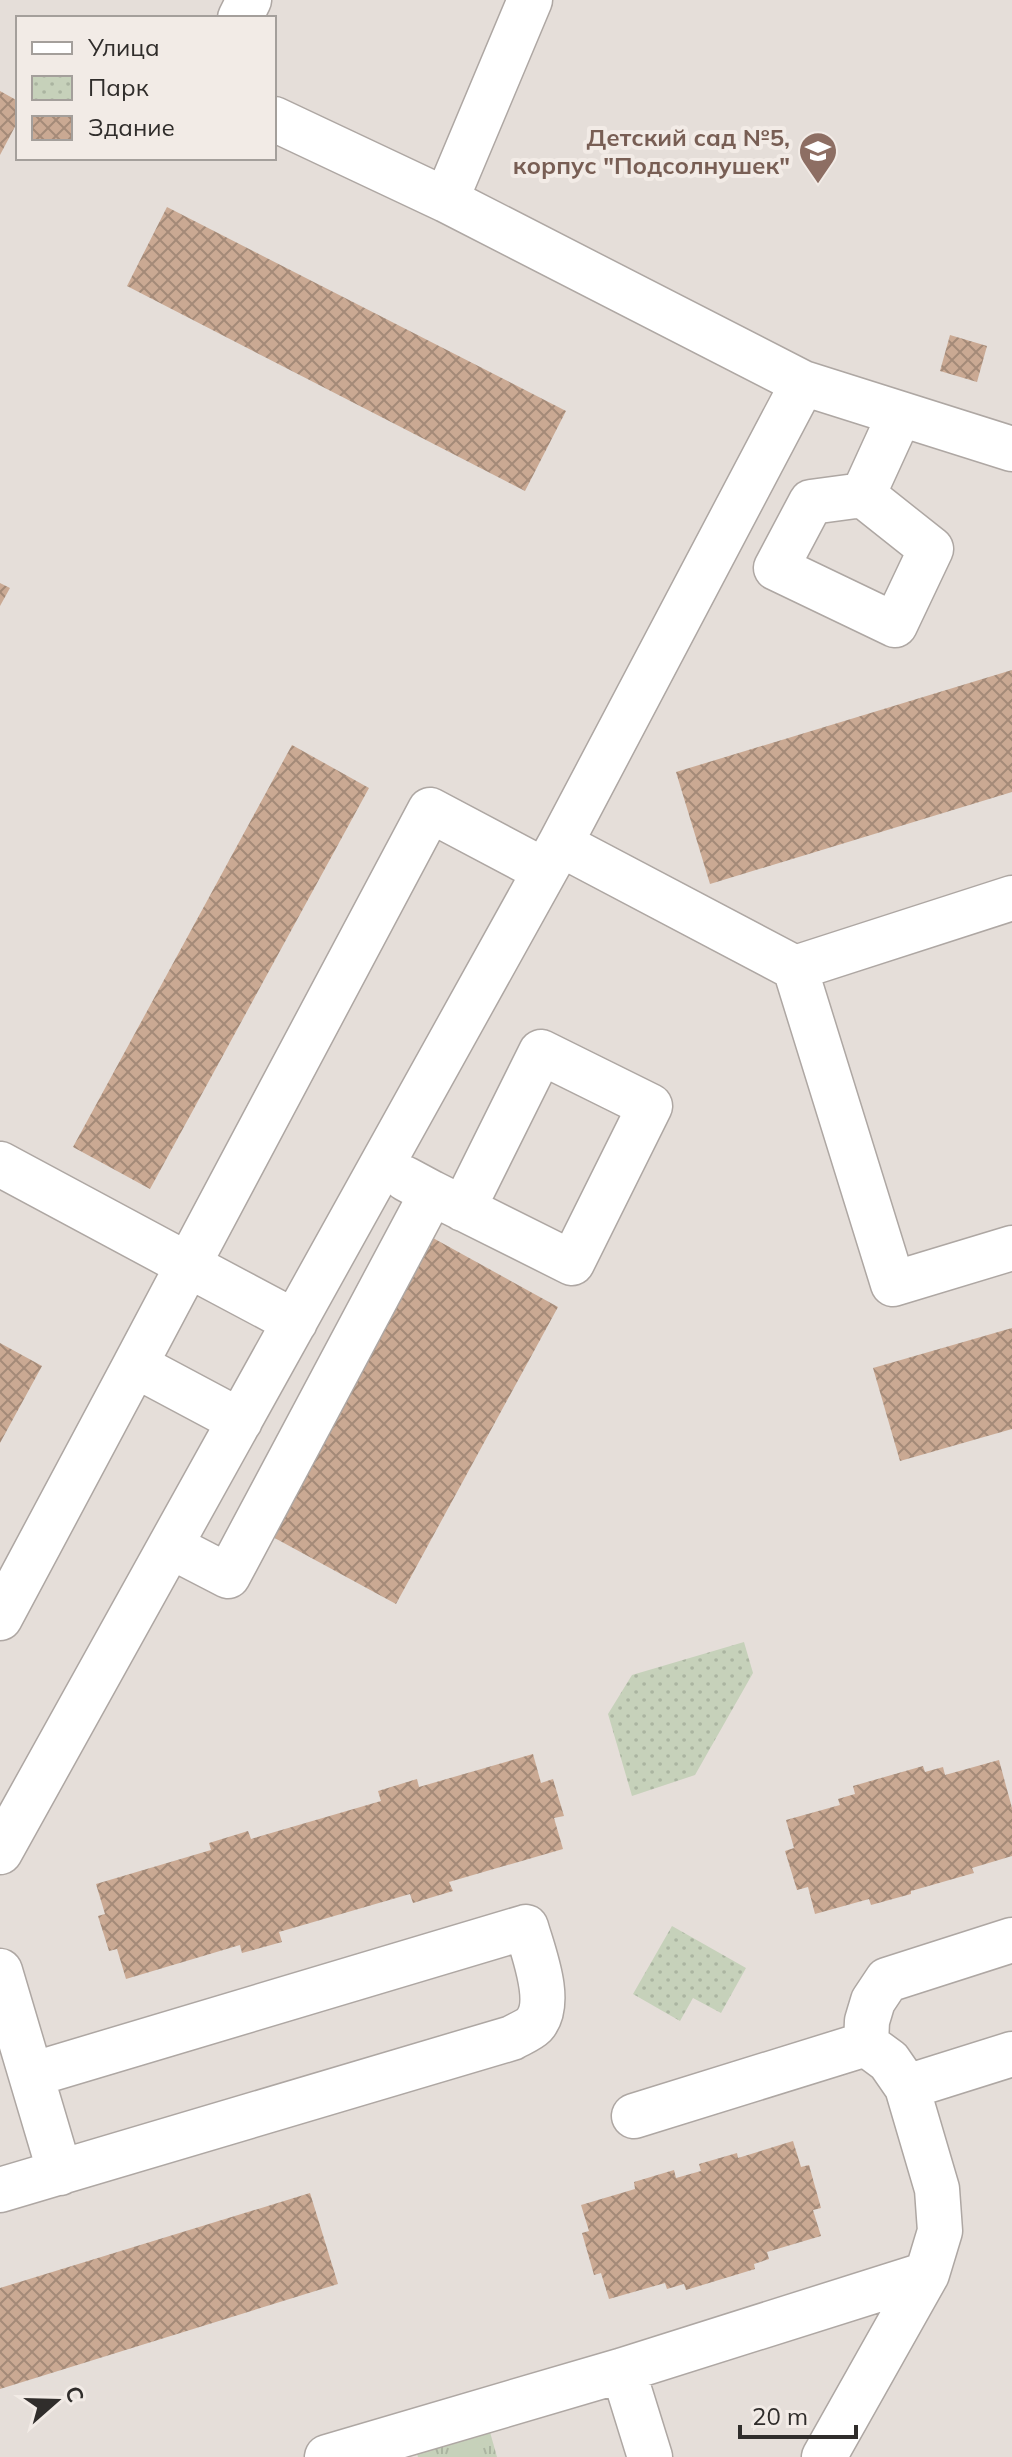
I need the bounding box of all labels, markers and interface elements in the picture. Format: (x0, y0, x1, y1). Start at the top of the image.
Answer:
legend (16, 16, 276, 160)
text: Улица (87, 32, 160, 62)
text: Парк (88, 72, 149, 102)
text: Здание (88, 112, 175, 142)
place label: Детский сад №5, корпус "Подсолнушек" (513, 122, 790, 180)
school or university icon: Детский сад №5, корпус "Подсолнушек" (797, 130, 839, 185)
north arrow (16, 2361, 96, 2441)
text: С (59, 2382, 91, 2406)
scale bar (740, 2389, 856, 2439)
text: 20 m (752, 2401, 808, 2431)

